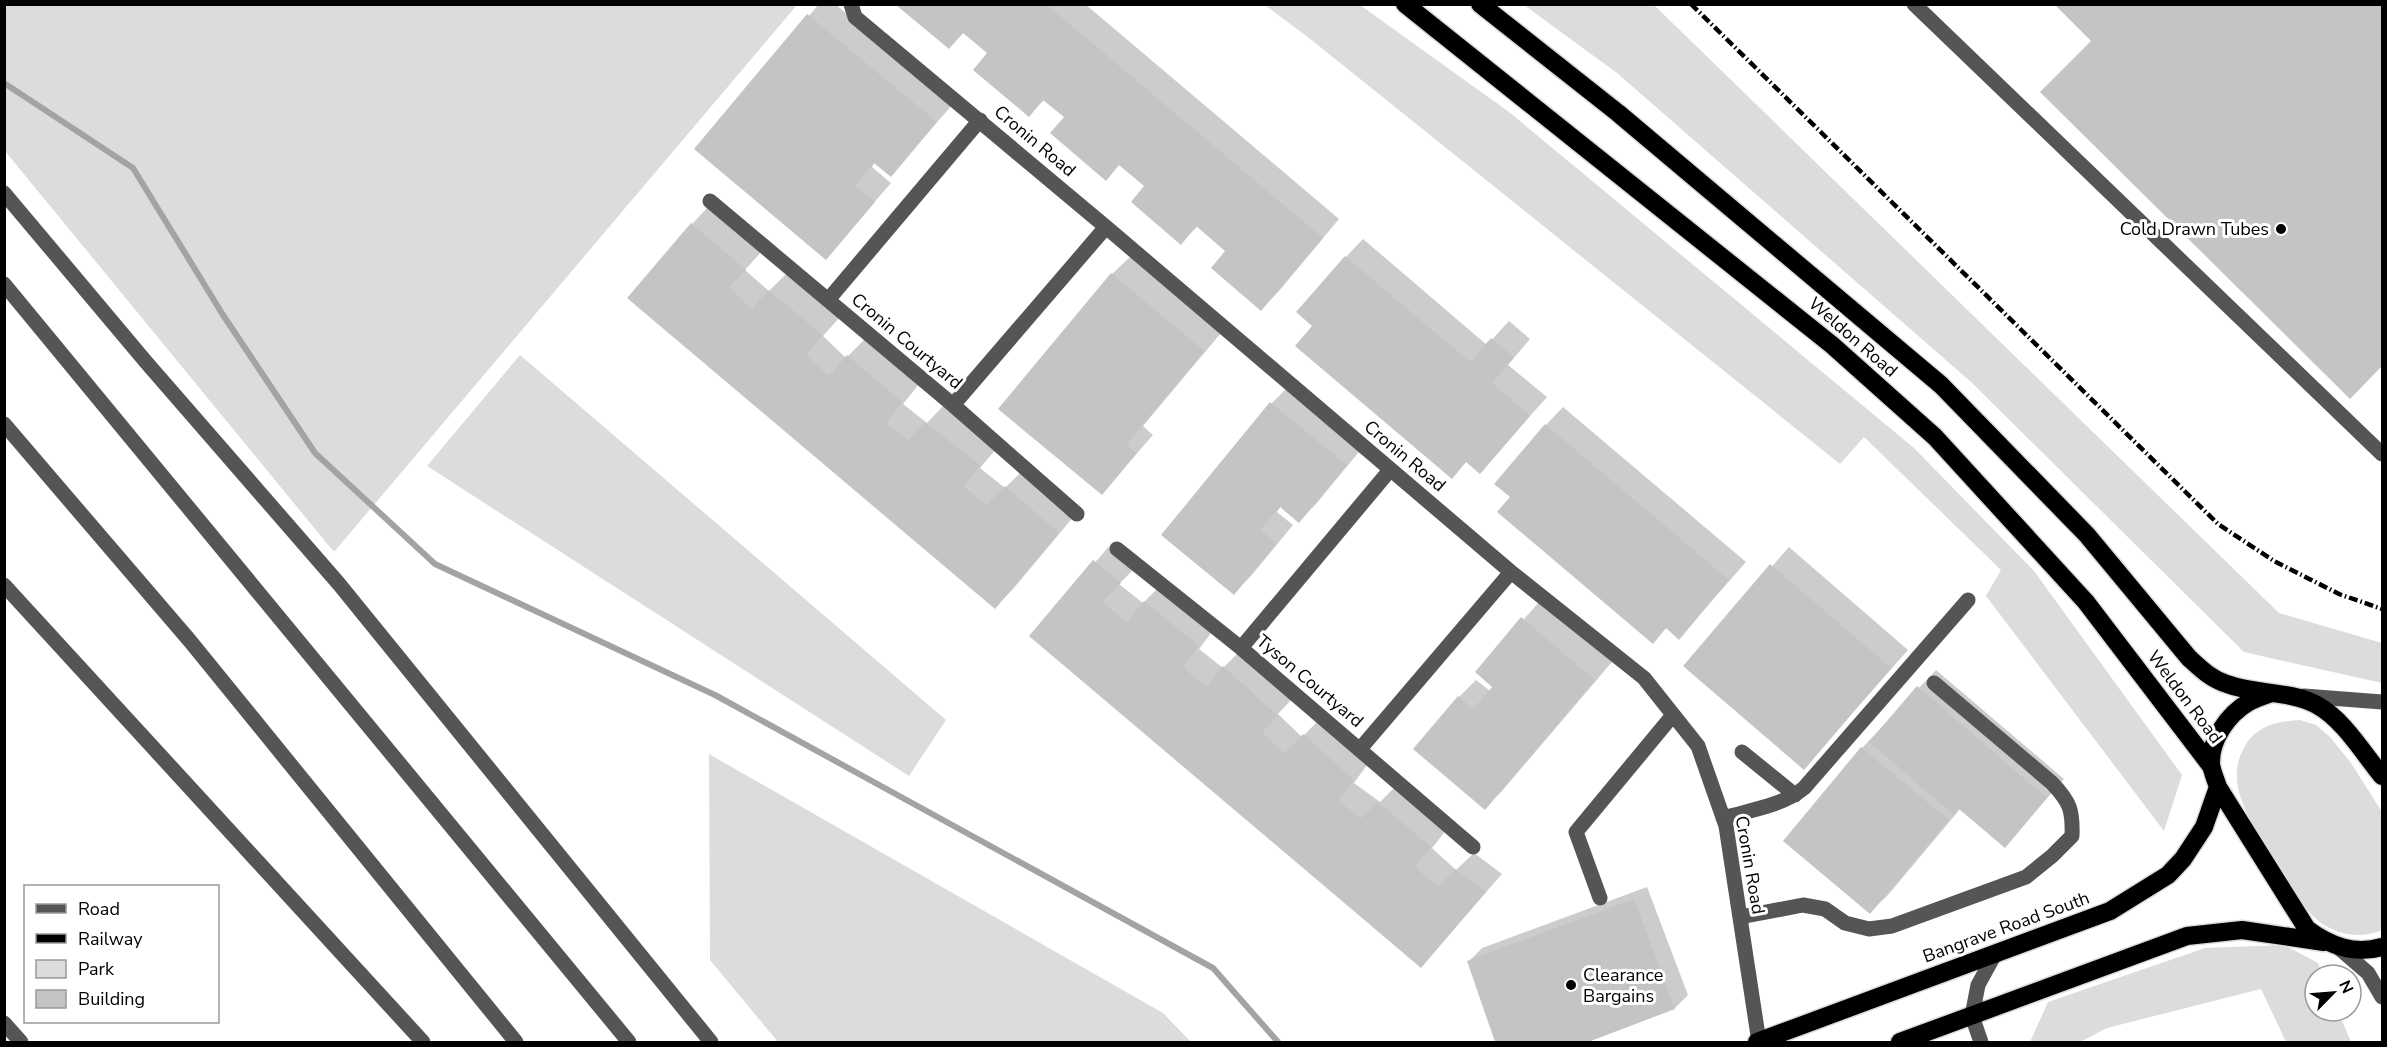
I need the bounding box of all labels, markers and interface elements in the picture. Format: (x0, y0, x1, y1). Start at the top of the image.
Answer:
street label: Cronin Road (989, 100, 1081, 182)
place label: Cold Drawn Tubes (2120, 217, 2269, 241)
marker: Cold Drawn Tubes (2274, 222, 2288, 236)
street label: Cronin Courtyard (846, 287, 968, 395)
street label: Weldon Road (1803, 292, 1903, 382)
street label: Cronin Road (1359, 415, 1451, 497)
street label: Tyson Courtyard (1251, 629, 1369, 733)
street label: Weldon Road (2142, 646, 2228, 748)
street label: Cronin Road (1730, 814, 1770, 916)
legend (24, 885, 219, 1023)
street label: Bangrave Road South (1919, 886, 2093, 968)
text: Road (78, 897, 120, 921)
text: Railway (78, 927, 143, 951)
text: Park (78, 957, 115, 981)
place label: Clearance Bargains (1583, 963, 1663, 1008)
north arrow (2303, 963, 2363, 1023)
text: N (2333, 977, 2358, 997)
marker: Clearance Bargains (1564, 978, 1578, 992)
text: Building (78, 987, 145, 1011)

